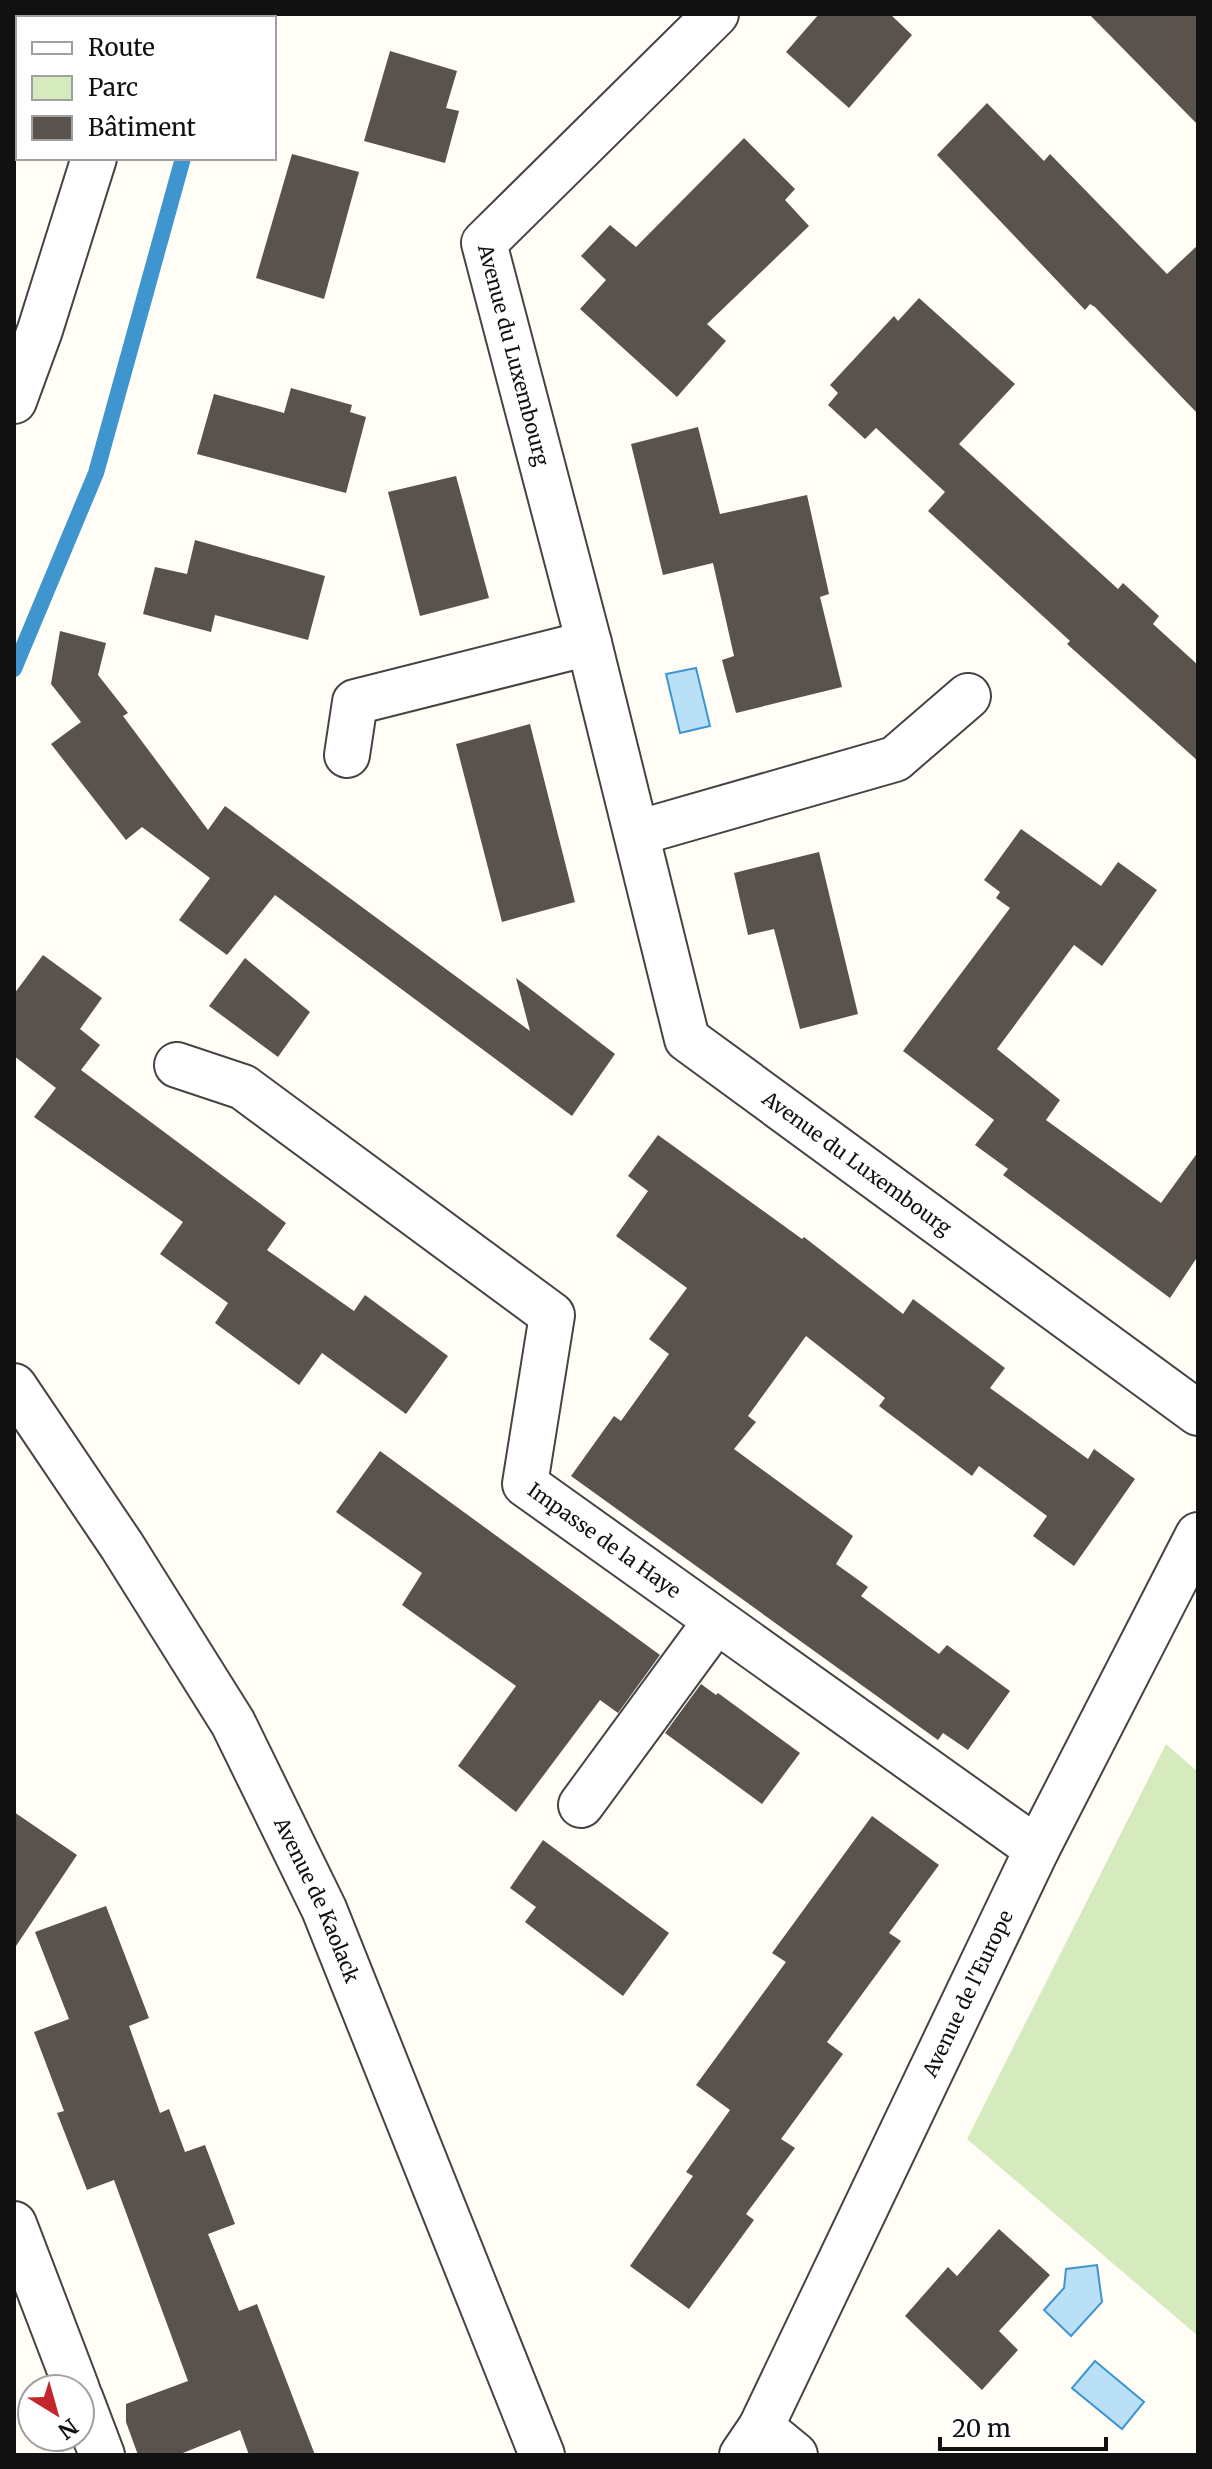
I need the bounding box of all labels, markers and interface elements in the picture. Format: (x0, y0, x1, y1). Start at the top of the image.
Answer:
legend (16, 16, 276, 160)
text: Route (88, 32, 155, 63)
text: Parc (88, 72, 138, 103)
text: Bâtiment (88, 112, 197, 143)
street label: Avenue du Luxembourg (473, 241, 555, 468)
street label: Avenue du Luxembourg (757, 1085, 957, 1240)
street label: Impasse de la Haye (523, 1477, 686, 1603)
street label: Avenue de Kaolack (269, 1812, 365, 1986)
street label: Avenue de l'Europe (917, 1906, 1018, 2082)
north arrow (16, 2373, 96, 2453)
scale bar (940, 2401, 1106, 2451)
text: N (52, 2413, 83, 2446)
text: 20 m (952, 2413, 1011, 2444)

